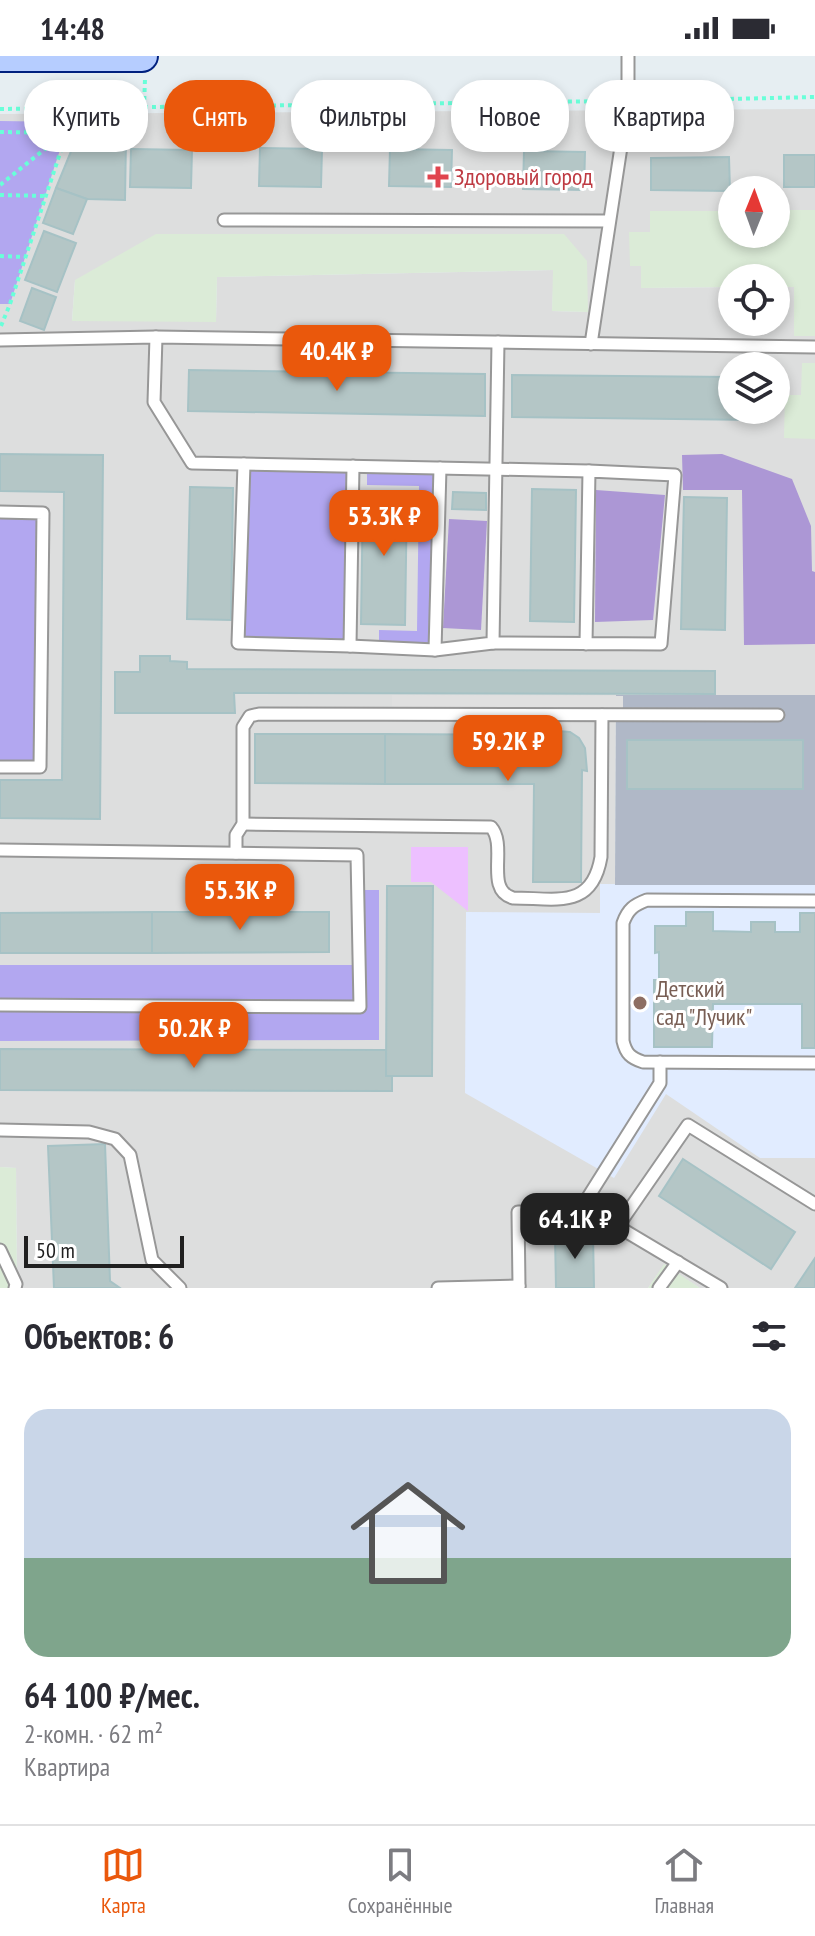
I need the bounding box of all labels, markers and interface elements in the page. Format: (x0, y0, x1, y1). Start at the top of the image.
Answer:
text: 14:48 (40, 9, 105, 48)
chip: Купить (24, 80, 148, 152)
chip: Снять (164, 80, 275, 152)
chip: Фильтры (291, 80, 435, 152)
chip: Новое (451, 80, 569, 152)
chip: Квартира (585, 80, 734, 152)
place label: Здоровый город (454, 161, 593, 192)
marker: Здоровый город (429, 168, 447, 186)
north arrow (718, 176, 790, 248)
map controls (718, 176, 790, 424)
button: locate (718, 264, 790, 336)
pin: 40.4K ₽ (263, 325, 411, 393)
text: 40.4K ₽ (300, 334, 374, 367)
button: layers (718, 352, 790, 424)
pin: 53.3K ₽ (310, 490, 458, 558)
text: 53.3K ₽ (347, 499, 421, 532)
pin: 59.2K ₽ (434, 715, 582, 783)
text: 59.2K ₽ (471, 724, 545, 757)
pin: 55.3K ₽ (166, 864, 314, 932)
text: 55.3K ₽ (203, 873, 277, 906)
place label: Детский сад "Лучик" (656, 973, 752, 1032)
marker: Детский сад "Лучик" (631, 994, 649, 1012)
pin: 50.2K ₽ (120, 1002, 268, 1070)
text: 50.2K ₽ (157, 1011, 231, 1044)
pin: 64.1K ₽ (501, 1193, 649, 1261)
text: 64.1K ₽ (538, 1202, 612, 1235)
scale bar (24, 1232, 184, 1268)
text: 50 m (36, 1236, 75, 1264)
text: Объектов: 6 (24, 1314, 174, 1358)
icon: filters (747, 1314, 791, 1358)
icon: home (336, 1461, 480, 1605)
text: 64 100 ₽/мес. (24, 1673, 200, 1717)
text: 2-комн. · 62 m² (24, 1717, 163, 1750)
text: Квартира (24, 1750, 110, 1783)
tab: Карта (101, 1843, 146, 1919)
tab: Сохранённые (348, 1843, 453, 1919)
tab: Главная (655, 1843, 714, 1919)

